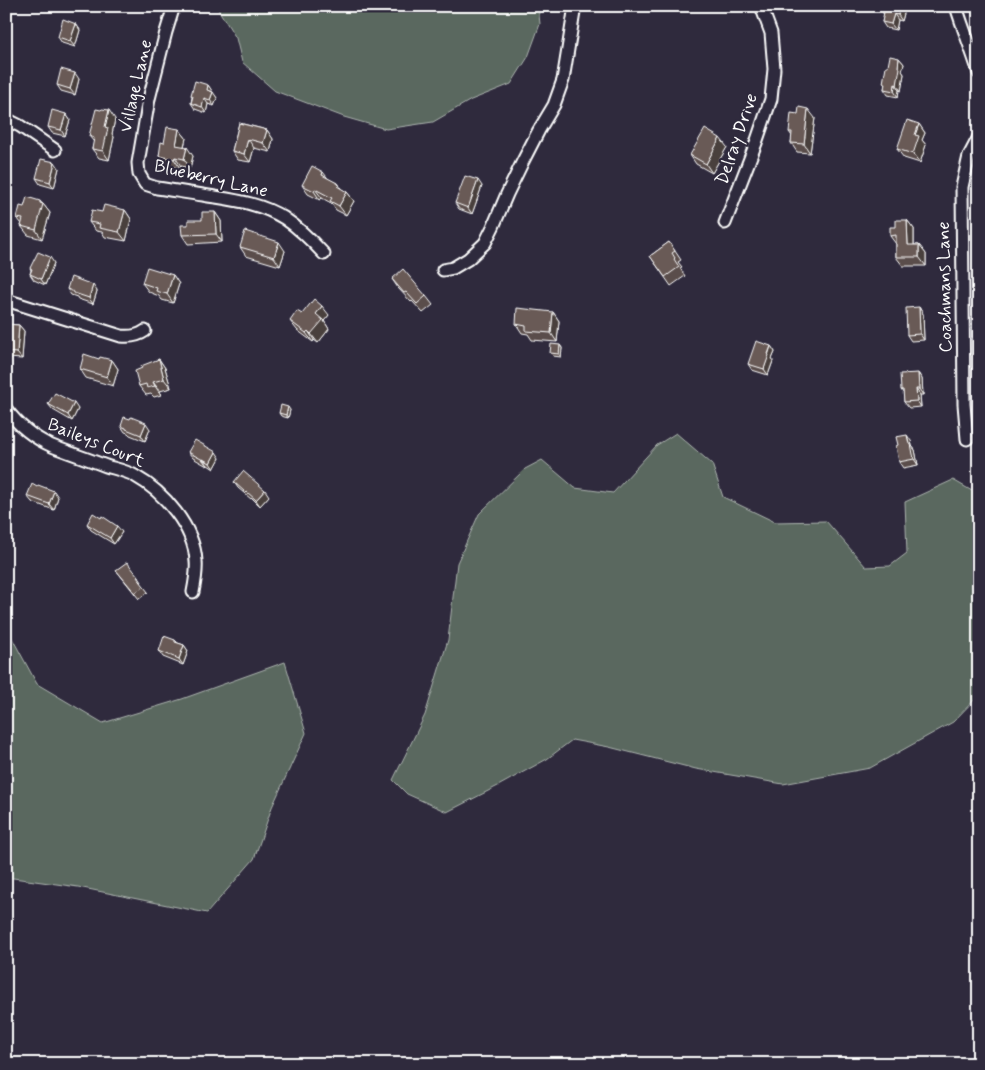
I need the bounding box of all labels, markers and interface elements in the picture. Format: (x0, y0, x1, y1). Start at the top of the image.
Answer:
street label: Village Lane (114, 37, 158, 135)
street label: Delray Drive (710, 90, 764, 188)
street label: Blueberry Lane (152, 154, 270, 204)
street label: Coachmans Lane (932, 221, 958, 353)
street label: Baileys Court (44, 413, 149, 474)

